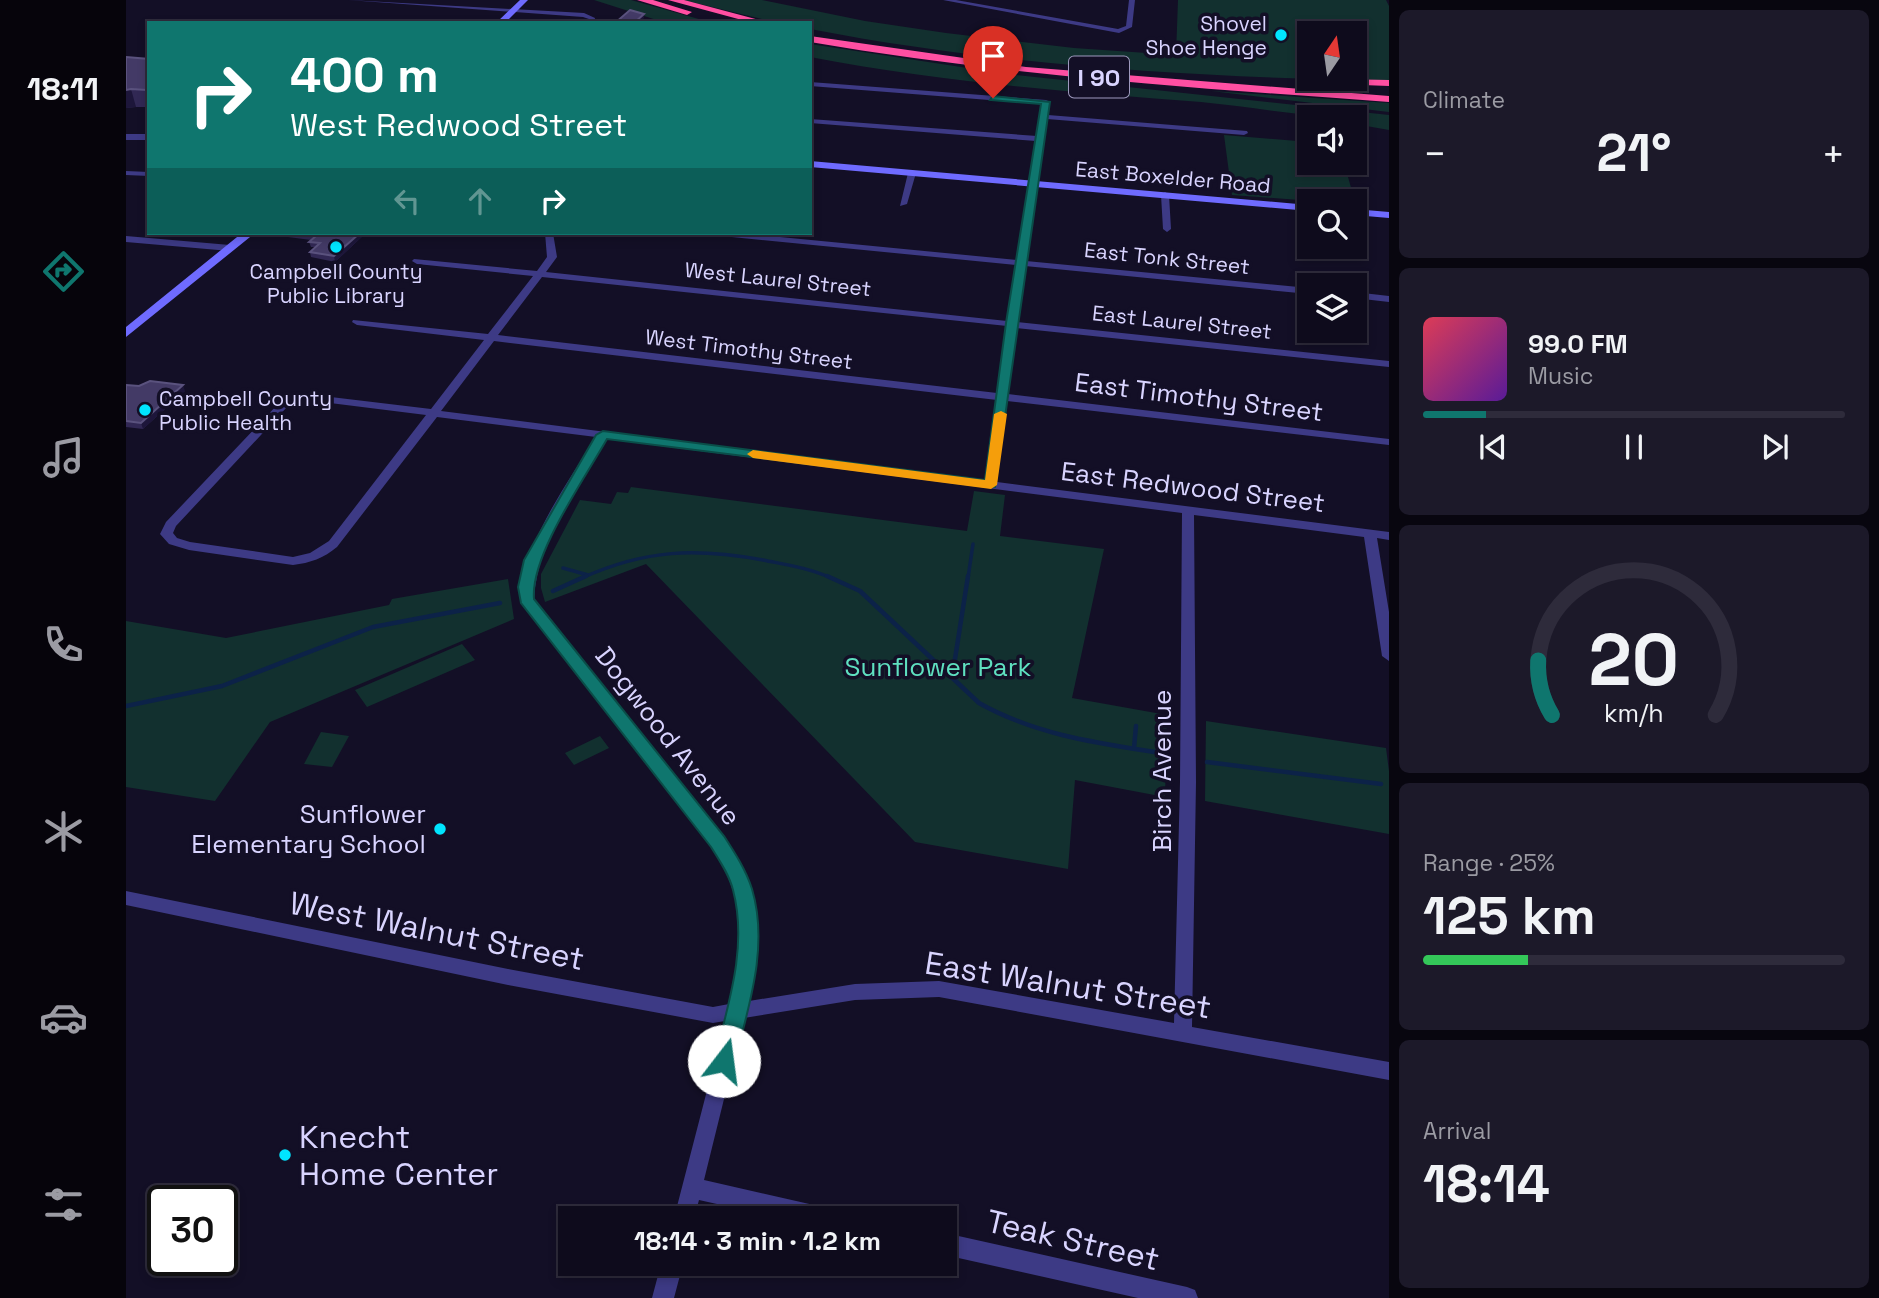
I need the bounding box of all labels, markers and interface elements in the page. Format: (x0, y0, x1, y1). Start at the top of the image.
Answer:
place label: Shovel Shoe Henge (1145, 10, 1267, 61)
north arrow (1297, 21, 1367, 91)
map controls (1297, 21, 1367, 343)
pin (963, 26, 1023, 98)
marker: Shovel Shoe Henge (1273, 27, 1289, 43)
icon: arrive (974, 37, 1012, 75)
text: 400 m (290, 44, 439, 106)
icon: right (175, 49, 266, 140)
road number: I 90 (1069, 56, 1129, 98)
text: 18:11 (27, 69, 99, 109)
text: Climate (1423, 85, 1505, 115)
text: West Redwood Street (290, 105, 627, 145)
button: sound (1297, 105, 1367, 175)
text: 21° (1597, 120, 1671, 186)
text: − (1423, 130, 1447, 178)
text: + (1821, 130, 1845, 178)
street label: East Boxelder Road (1074, 155, 1272, 199)
icon: left (388, 182, 426, 220)
icon: ahead (461, 182, 499, 220)
icon: right (534, 182, 572, 220)
button: search (1297, 189, 1367, 259)
street label: East Tonk Street (1083, 236, 1251, 280)
marker: Campbell County Public Library (328, 239, 344, 255)
icon: directions (39, 247, 88, 296)
street label: West Laurel Street (683, 256, 873, 302)
place label: Campbell County Public Library (249, 258, 423, 309)
button: layers (1297, 273, 1367, 343)
street label: East Laurel Street (1091, 299, 1273, 345)
street label: West Timothy Street (644, 323, 854, 375)
text: 99.0 FM (1528, 327, 1628, 361)
text: Music (1528, 361, 1593, 391)
street label: East Timothy Street (1073, 365, 1325, 429)
place label: Campbell County Public Health (159, 385, 332, 436)
marker: Campbell County Public Health (137, 402, 153, 418)
icon: previous (1474, 428, 1512, 466)
icon: pause (1615, 428, 1653, 466)
icon: next (1756, 428, 1794, 466)
icon: music (39, 433, 88, 482)
street label: East Redwood Street (1059, 454, 1327, 520)
text: 20 (1589, 613, 1679, 706)
icon: phone (39, 620, 88, 669)
street label: Dogwood Avenue (588, 640, 748, 832)
park label: Sunflower Park (845, 650, 1032, 684)
street label: Birch Avenue (1145, 690, 1179, 852)
text: km/h (1604, 697, 1664, 729)
place label: Sunflower Elementary School (191, 797, 426, 861)
icon: climate (39, 807, 88, 856)
marker: Sunflower Elementary School (432, 821, 448, 837)
text: Range · 25% (1423, 848, 1555, 878)
street label: West Walnut Street (286, 883, 588, 979)
text: 125 km (1423, 883, 1596, 949)
street label: East Walnut Street (922, 943, 1214, 1027)
icon: car (39, 993, 88, 1042)
position arrow (687, 1024, 761, 1098)
text: Arrival (1423, 1116, 1491, 1146)
place label: Knecht Home Center (299, 1117, 498, 1194)
marker: Knecht Home Center (277, 1147, 293, 1163)
text: 18:14 (1423, 1151, 1550, 1217)
icon: filters (39, 1180, 88, 1229)
speed limit sign: 30 (147, 1185, 238, 1276)
street label: Teak Street (983, 1201, 1163, 1279)
text: 18:14 · 3 min · 1.2 km (634, 1224, 881, 1258)

